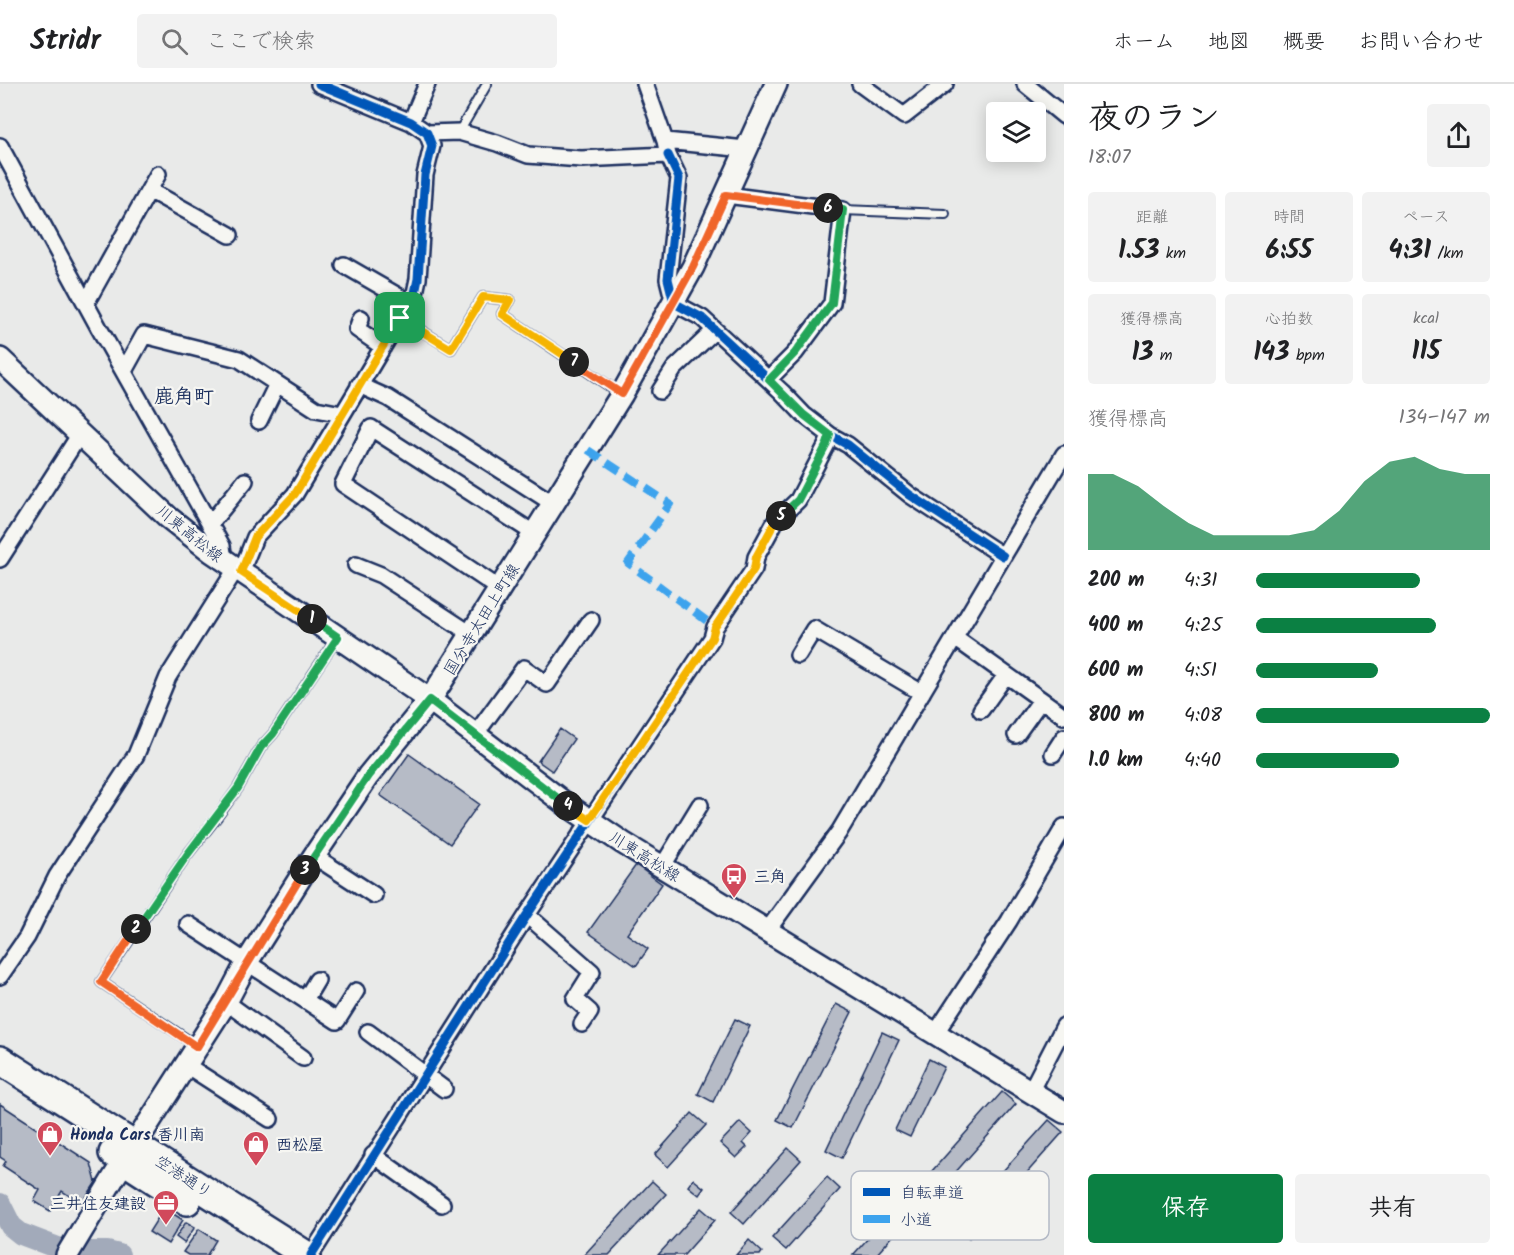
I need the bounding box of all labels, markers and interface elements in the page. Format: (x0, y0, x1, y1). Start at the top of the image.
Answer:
search box (137, 14, 557, 68)
text: Stridr (30, 19, 101, 64)
icon: search (158, 25, 191, 58)
text: ここで検索 (206, 25, 316, 60)
text: ホーム (1113, 26, 1175, 59)
text: 地図 (1208, 26, 1250, 59)
text: 概要 (1283, 26, 1325, 59)
text: お問い合わせ (1358, 26, 1484, 59)
text: 夜のラン (1088, 93, 1220, 146)
map controls (986, 102, 1046, 162)
button: layers (986, 102, 1046, 162)
button: share (1427, 104, 1490, 167)
text: 18:07 (1088, 142, 1130, 174)
pin: 6 (813, 193, 843, 223)
text: 6 (824, 195, 832, 220)
text: 距離 (1136, 205, 1168, 230)
text: 時間 (1273, 205, 1305, 230)
text: ペース (1402, 205, 1450, 230)
text: 1.53 (1118, 230, 1159, 272)
text: 6:55 (1266, 230, 1312, 272)
text: 4:31 (1389, 230, 1431, 272)
text: km (1159, 241, 1186, 266)
text: /km (1431, 241, 1463, 266)
pin (374, 292, 425, 343)
icon: arrive (383, 301, 416, 334)
text: kcal (1413, 306, 1439, 331)
text: 獲得標高 (1120, 307, 1184, 332)
text: 心拍数 (1265, 307, 1313, 332)
text: 115 (1412, 331, 1440, 373)
text: 13 (1131, 332, 1153, 374)
text: 143 (1253, 332, 1290, 374)
text: m (1153, 343, 1173, 368)
text: bpm (1290, 343, 1325, 368)
pin: 7 (559, 347, 589, 377)
text: 7 (570, 349, 578, 374)
district label: 鹿角町 (154, 382, 214, 414)
text: 134–147 m (1399, 402, 1490, 434)
text: 獲得標高 (1088, 404, 1168, 436)
street label: 川東高松線 (150, 499, 228, 569)
pin: 5 (766, 501, 796, 531)
text: 5 (777, 503, 785, 528)
street label: 国分寺太田上町線 (438, 559, 527, 681)
text: 200 m (1088, 565, 1144, 597)
text: 4:31 (1184, 565, 1218, 597)
pin: 1 (297, 604, 327, 634)
text: 1 (310, 606, 314, 631)
text: 400 m (1088, 610, 1144, 642)
text: 4:25 (1184, 610, 1222, 642)
text: 600 m (1088, 655, 1143, 687)
text: 4:51 (1184, 655, 1217, 687)
text: 800 m (1088, 700, 1144, 732)
text: 4:08 (1184, 700, 1222, 732)
text: 1.0 km (1088, 745, 1143, 777)
text: 4:40 (1184, 745, 1221, 777)
pin: 4 (553, 791, 583, 821)
text: 4 (564, 793, 572, 818)
street label: 川東高松線 (604, 825, 685, 889)
pin: 3 (290, 855, 320, 885)
text: 3 (301, 857, 309, 882)
bus stop icon: 三角 (719, 861, 749, 899)
place label: 三角 (754, 865, 786, 890)
pin: 2 (121, 914, 151, 944)
text: 2 (131, 916, 141, 941)
shop icon: Honda Cars 香川南 (35, 1119, 65, 1157)
place label: Honda Cars 香川南 (70, 1123, 205, 1148)
shop icon: 西松屋 (241, 1129, 271, 1167)
place label: 西松屋 (276, 1133, 324, 1158)
street label: 空港通り (150, 1149, 217, 1205)
legend (851, 1171, 1049, 1240)
button: 保存 (1088, 1174, 1283, 1243)
button: 共有 (1295, 1174, 1490, 1243)
text: 自転車道 (900, 1181, 964, 1206)
office icon: 三井住友建設 (151, 1188, 181, 1226)
place label: 三井住友建設 (50, 1192, 146, 1217)
text: 小道 (900, 1208, 932, 1233)

